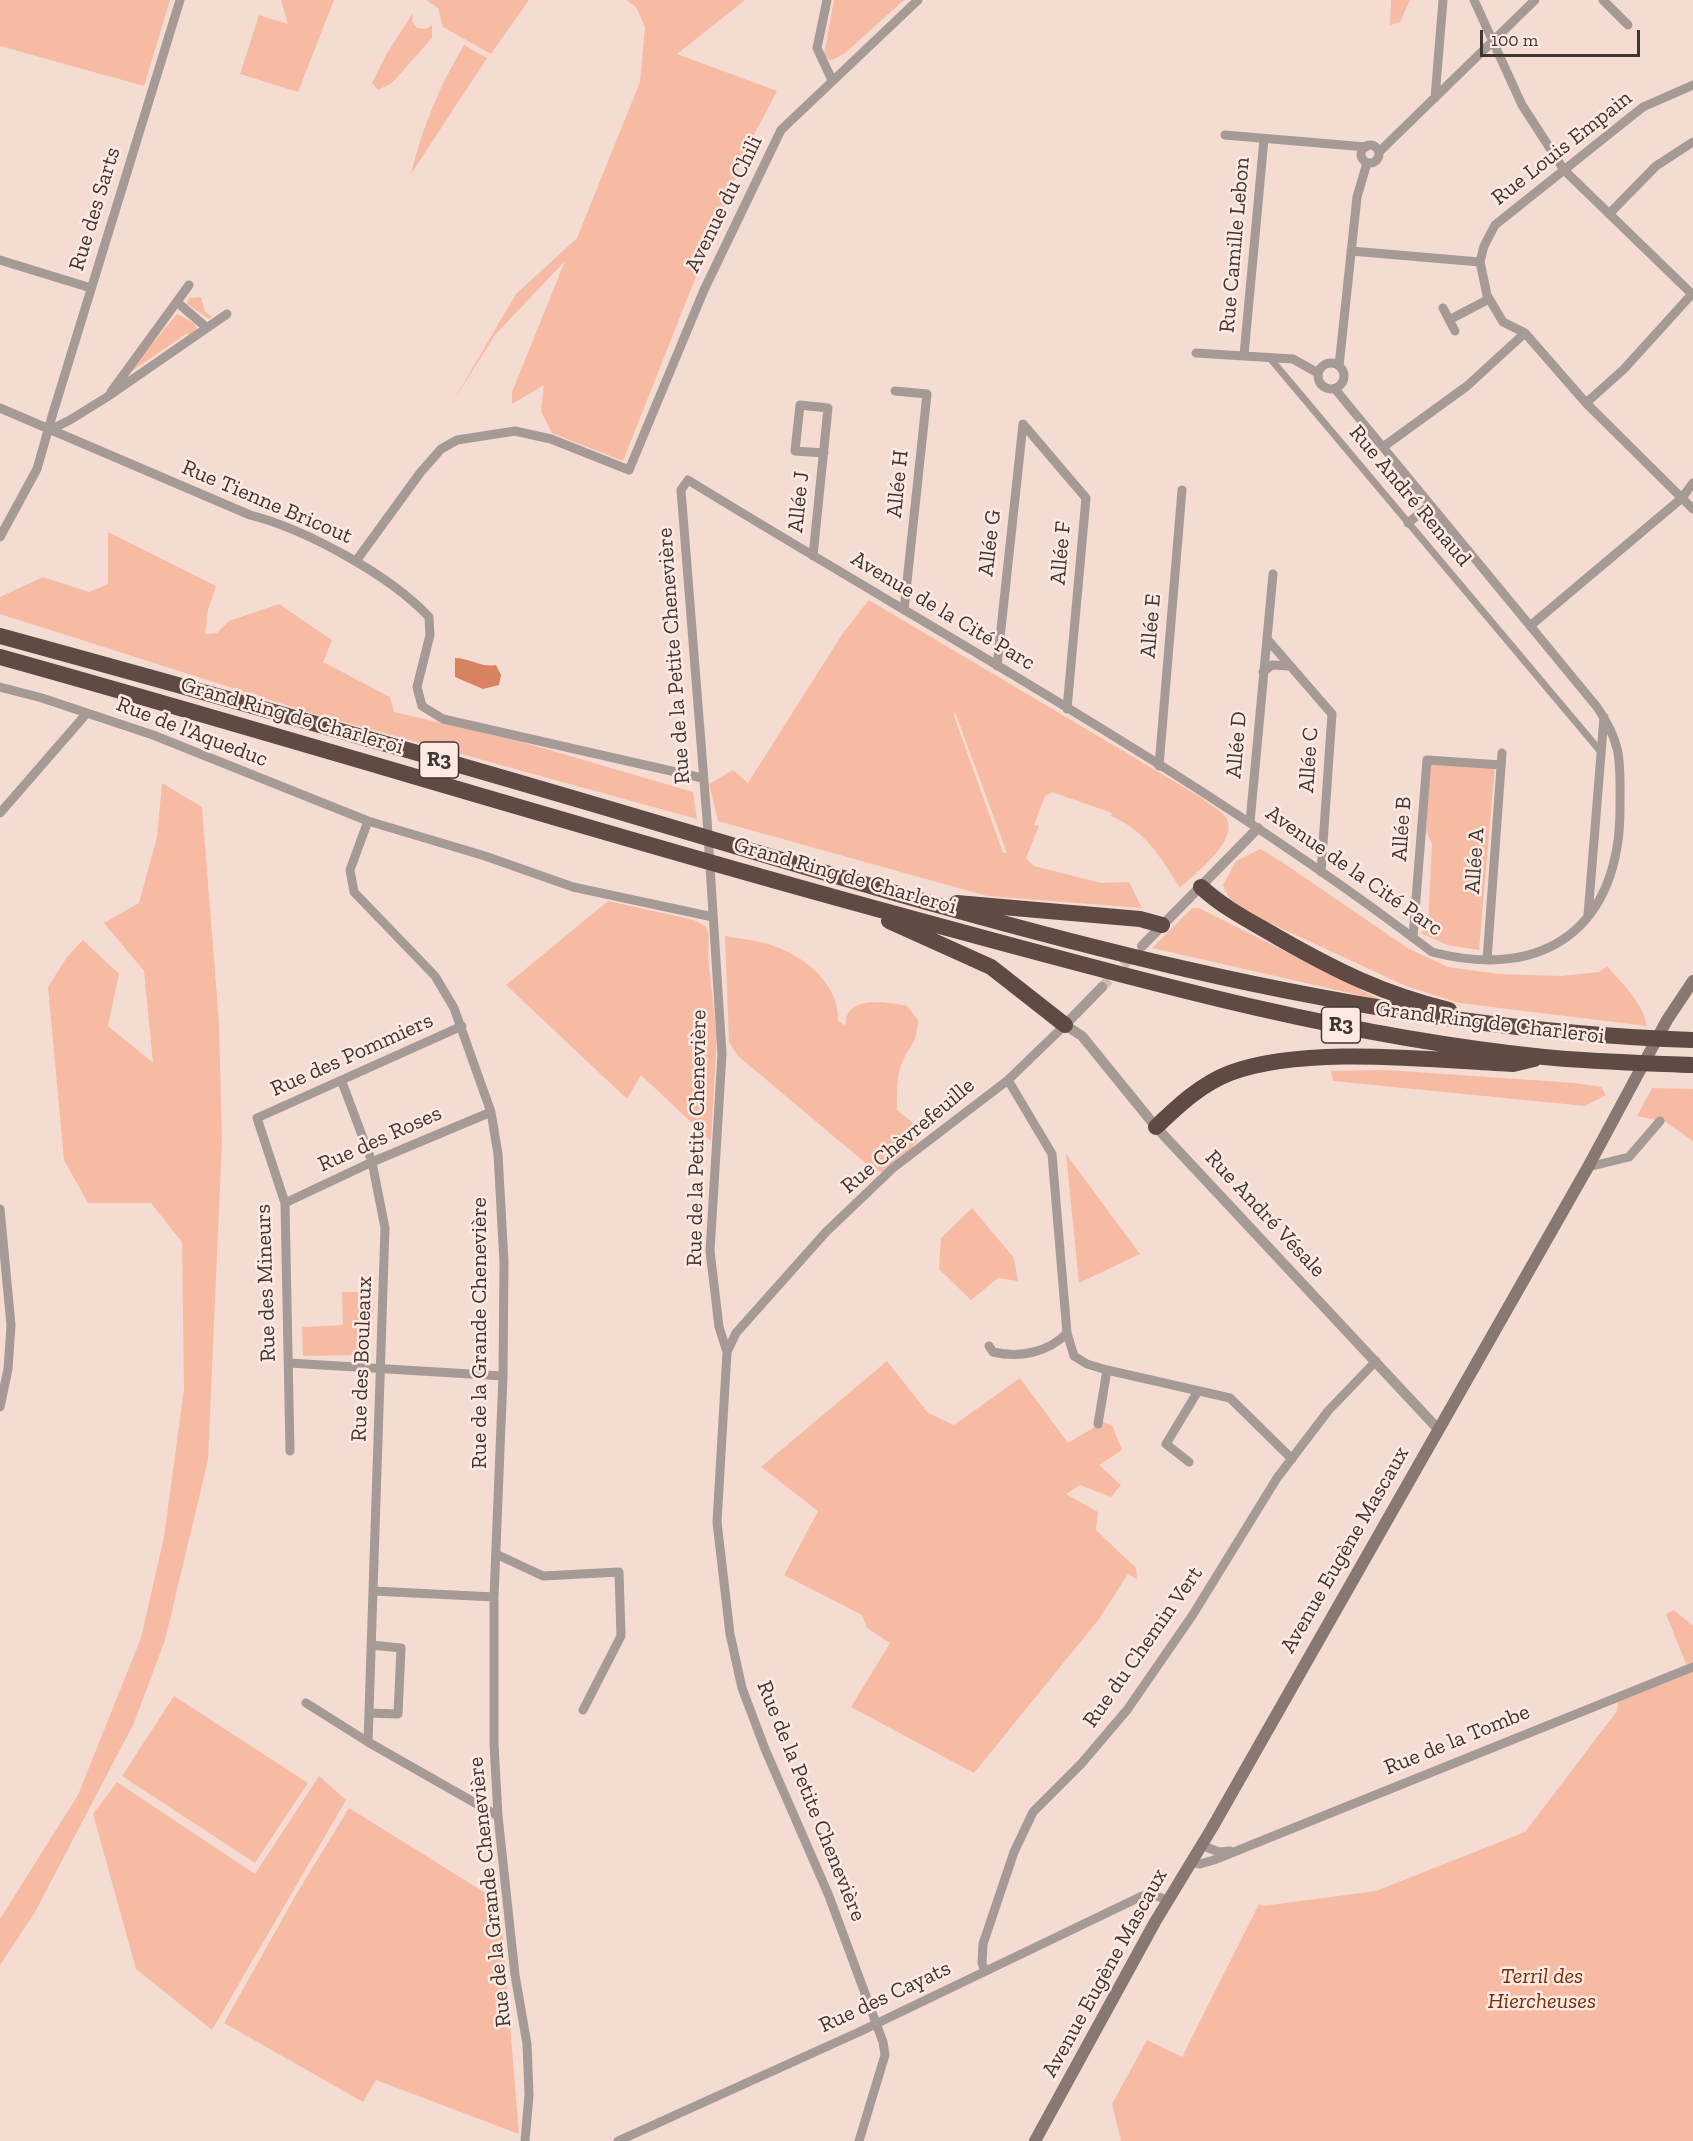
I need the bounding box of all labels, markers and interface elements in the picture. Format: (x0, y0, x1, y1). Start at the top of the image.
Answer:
scale bar (1483, 18, 1644, 56)
text: 100 m (1491, 29, 1538, 51)
street label: Rue Louis Empain (1486, 85, 1638, 211)
street label: Avenue du Chili (680, 131, 768, 277)
street label: Rue des Sarts (64, 144, 126, 274)
street label: Rue Camille Lebon (1214, 156, 1256, 334)
street label: Rue André Renaud (1343, 420, 1477, 572)
street label: Allée H (881, 449, 915, 519)
street label: Rue Tienne Bricout (178, 454, 356, 550)
street label: Allée J (783, 470, 815, 534)
street label: Allée G (973, 508, 1007, 578)
street label: Allée F (1045, 520, 1077, 586)
street label: Rue de la Petite Chenevière (652, 527, 696, 785)
street label: Avenue de la Cité Parc (846, 546, 1040, 676)
street label: Allée E (1135, 593, 1167, 659)
street label: Grand Ring de Charleroi (177, 672, 407, 760)
street label: Rue de l'Aqueduc (113, 691, 271, 773)
street label: Allée D (1221, 710, 1253, 780)
street label: Allée C (1294, 726, 1324, 794)
road number: R3 (420, 742, 458, 778)
street label: Allée B (1387, 796, 1417, 862)
street label: Avenue de la Cité Parc (1260, 800, 1448, 942)
street label: Allée A (1460, 827, 1490, 895)
street label: Grand Ring de Charleroi (730, 832, 960, 920)
street label: Grand Ring de Charleroi (1374, 996, 1606, 1050)
street label: Rue des Pommiers (267, 1007, 437, 1103)
road number: R3 (1322, 1007, 1360, 1043)
street label: Rue de la Petite Chenevière (682, 1009, 712, 1267)
street label: Rue Chèvrefeuille (836, 1072, 980, 1200)
street label: Rue des Roses (314, 1100, 446, 1178)
street label: Rue André Vésale (1199, 1145, 1331, 1283)
street label: Rue de la Grande Chenevière (467, 1197, 493, 1469)
street label: Rue des Mineurs (250, 1204, 282, 1362)
street label: Rue des Bouleaux (346, 1276, 378, 1442)
street label: Avenue Eugène Mascaux (1275, 1442, 1415, 1658)
street label: Rue du Chemin Vert (1077, 1561, 1209, 1733)
street label: Rue de la Petite Chenevière (751, 1677, 871, 1925)
street label: Rue de la Tombe (1380, 1699, 1534, 1781)
street label: Rue de la Grande Chenevière (463, 1755, 517, 2029)
street label: Avenue Eugène Mascaux (1037, 1864, 1173, 2082)
street label: Rue des Cayats (815, 1955, 955, 2039)
park label: Terril des Hiercheuses (1488, 1964, 1596, 2016)

